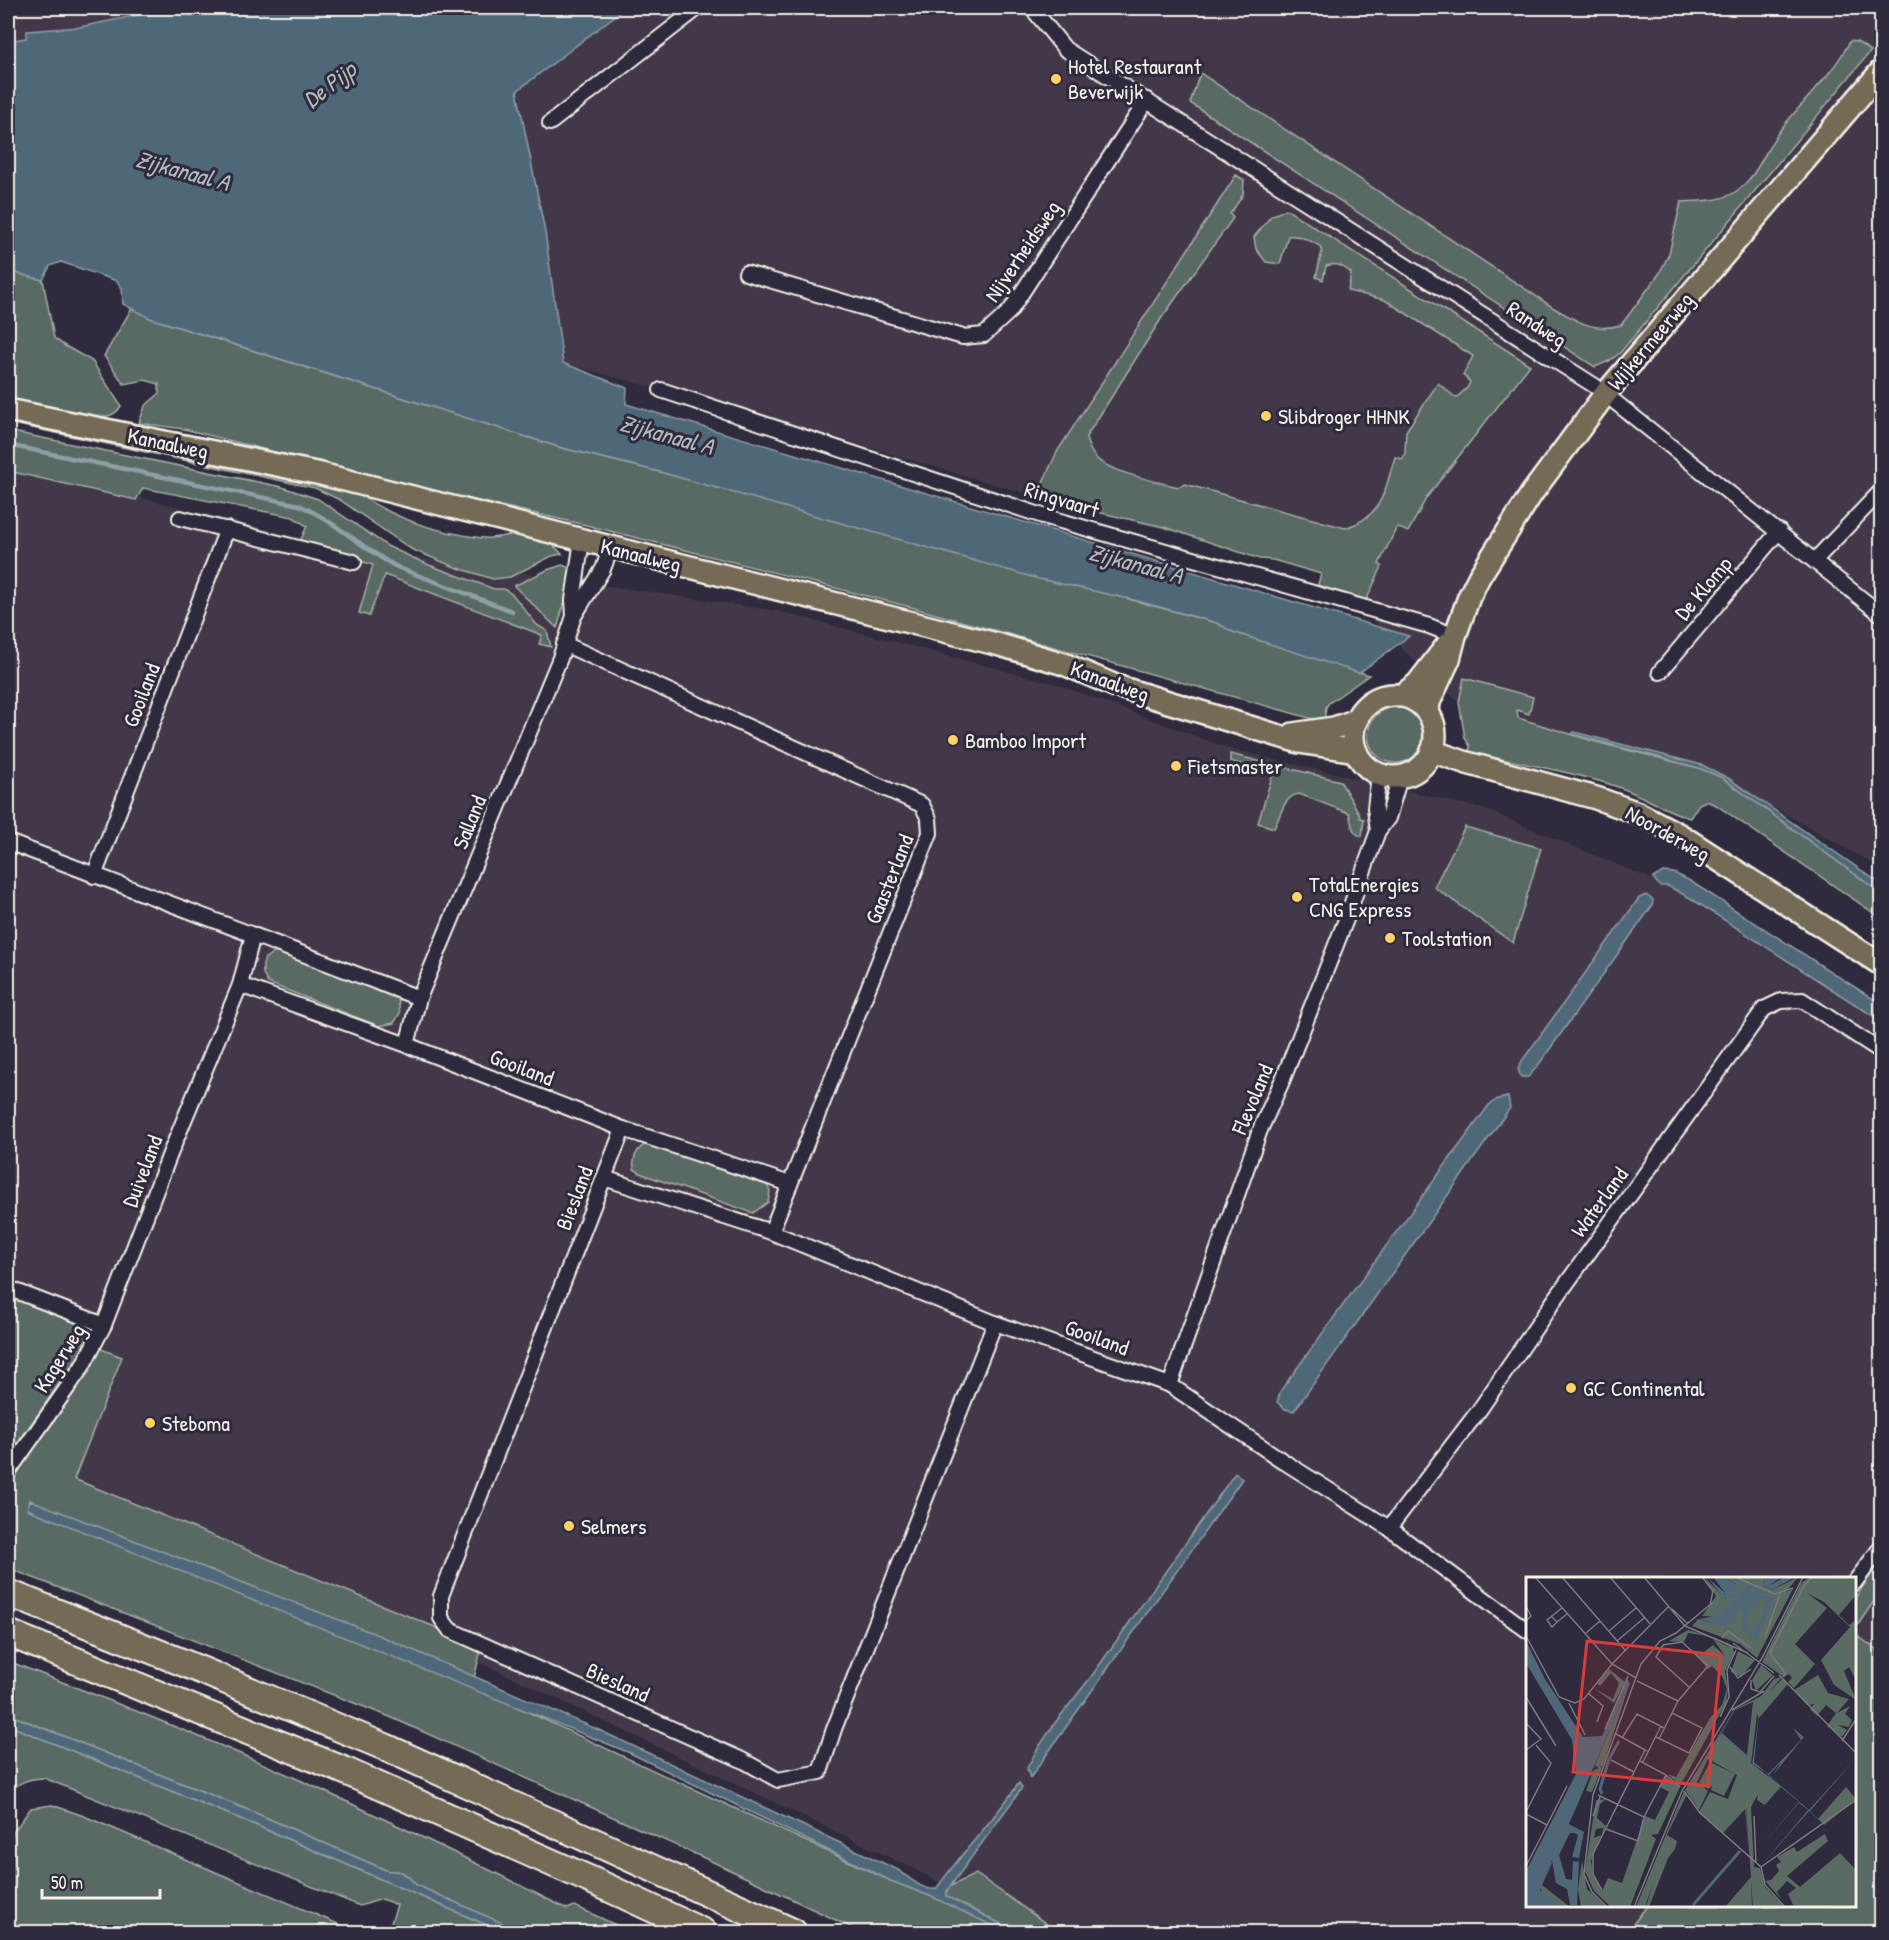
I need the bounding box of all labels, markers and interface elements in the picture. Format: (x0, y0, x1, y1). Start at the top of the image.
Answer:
place label: Hotel Restaurant Beverwijk (1068, 51, 1202, 106)
water label: De Pijp (296, 52, 364, 116)
marker: Hotel Restaurant Beverwijk (1049, 72, 1063, 86)
water label: Zijkanaal A (133, 142, 235, 198)
street label: Nijverheidsweg (977, 194, 1067, 308)
street label: Wijkermeerweg (1600, 286, 1700, 396)
street label: Randweg (1501, 293, 1573, 355)
place label: Slibdroger HHNK (1278, 401, 1410, 431)
water label: Zijkanaal A (617, 406, 719, 462)
marker: Slibdroger HHNK (1259, 409, 1273, 423)
street label: Kanaalweg (125, 420, 211, 466)
street label: Ringvaart (1021, 473, 1103, 525)
street label: Kanaalweg (598, 531, 684, 579)
water label: Zijkanaal A (1086, 535, 1188, 591)
street label: De Klomp (1667, 549, 1739, 626)
street label: Kanaalweg (1066, 653, 1154, 709)
street label: Gooiland (115, 658, 167, 731)
place label: Bamboo Import (965, 725, 1086, 755)
marker: Bamboo Import (946, 733, 960, 747)
place label: Fietsmaster (1187, 751, 1283, 781)
marker: Fietsmaster (1169, 759, 1183, 773)
street label: Salland (445, 790, 493, 853)
street label: Noorderweg (1620, 797, 1716, 869)
street label: Gaasterland (857, 829, 921, 928)
place label: TotalEnergies CNG Express (1309, 869, 1419, 924)
marker: TotalEnergies CNG Express (1290, 890, 1304, 904)
place label: Toolstation (1402, 923, 1492, 953)
marker: Toolstation (1383, 931, 1397, 945)
street label: Gooiland (486, 1041, 559, 1093)
street label: Flevoland (1223, 1059, 1280, 1140)
street label: Duiveland (115, 1130, 170, 1211)
street label: Biesland (548, 1161, 600, 1234)
street label: Waterland (1563, 1161, 1635, 1243)
street label: Gooiland (1061, 1312, 1134, 1363)
street label: Kagerweg (26, 1318, 92, 1398)
place label: GC Continental (1583, 1373, 1705, 1403)
marker: GC Continental (1564, 1381, 1578, 1395)
place label: Steboma (162, 1408, 230, 1438)
marker: Steboma (143, 1416, 157, 1430)
place label: Selmers (581, 1511, 646, 1541)
marker: Selmers (562, 1519, 576, 1533)
inset map (1526, 1577, 1856, 1907)
street label: Biesland (582, 1655, 655, 1709)
scale bar (42, 1862, 160, 1900)
text: 50 m (51, 1870, 83, 1895)

